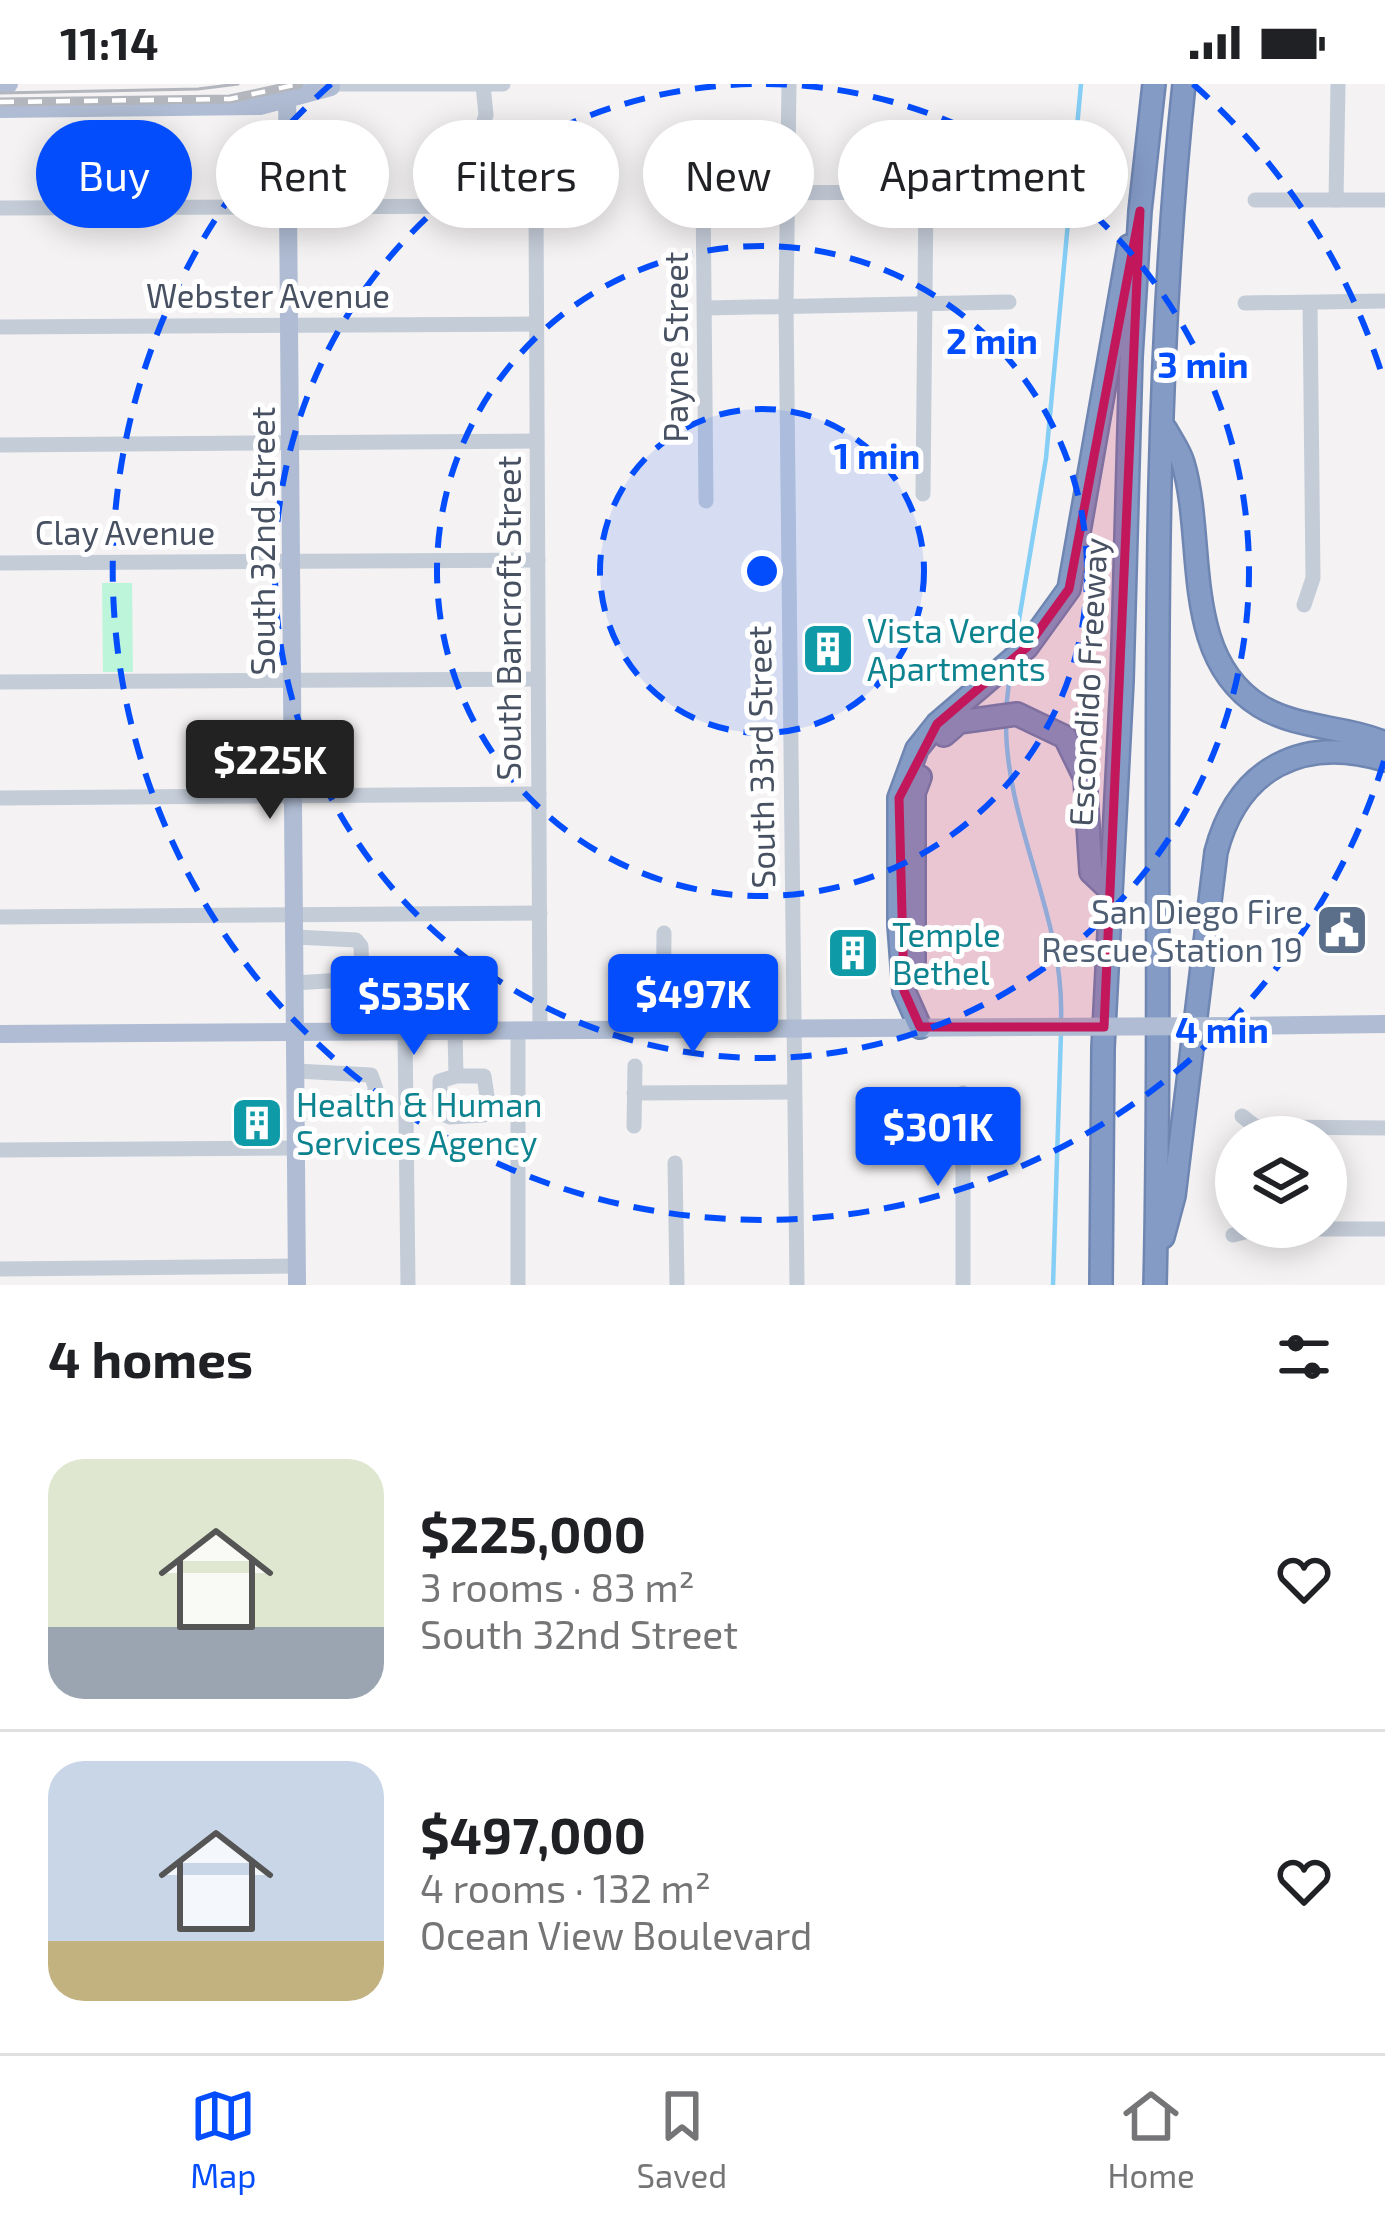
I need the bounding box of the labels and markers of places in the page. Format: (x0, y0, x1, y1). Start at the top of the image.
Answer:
centre of rings (741, 550, 783, 592)
place label: Vista Verde Apartments (867, 610, 1046, 688)
building icon: Vista Verde Apartments (800, 621, 856, 677)
pin: $225K (186, 720, 354, 822)
place label: San Diego Fire Rescue Station 19 (1041, 891, 1303, 969)
public building icon: San Diego Fire Rescue Station 19 (1314, 902, 1370, 958)
place label: Temple Bethel (892, 914, 1001, 992)
building icon: Temple Bethel (825, 925, 881, 981)
pin: $497K (609, 954, 777, 1056)
pin: $535K (330, 956, 498, 1058)
place label: Health & Human Services Agency (296, 1084, 542, 1162)
pin: $301K (854, 1087, 1022, 1189)
building icon: Health & Human Services Agency (229, 1095, 285, 1151)

